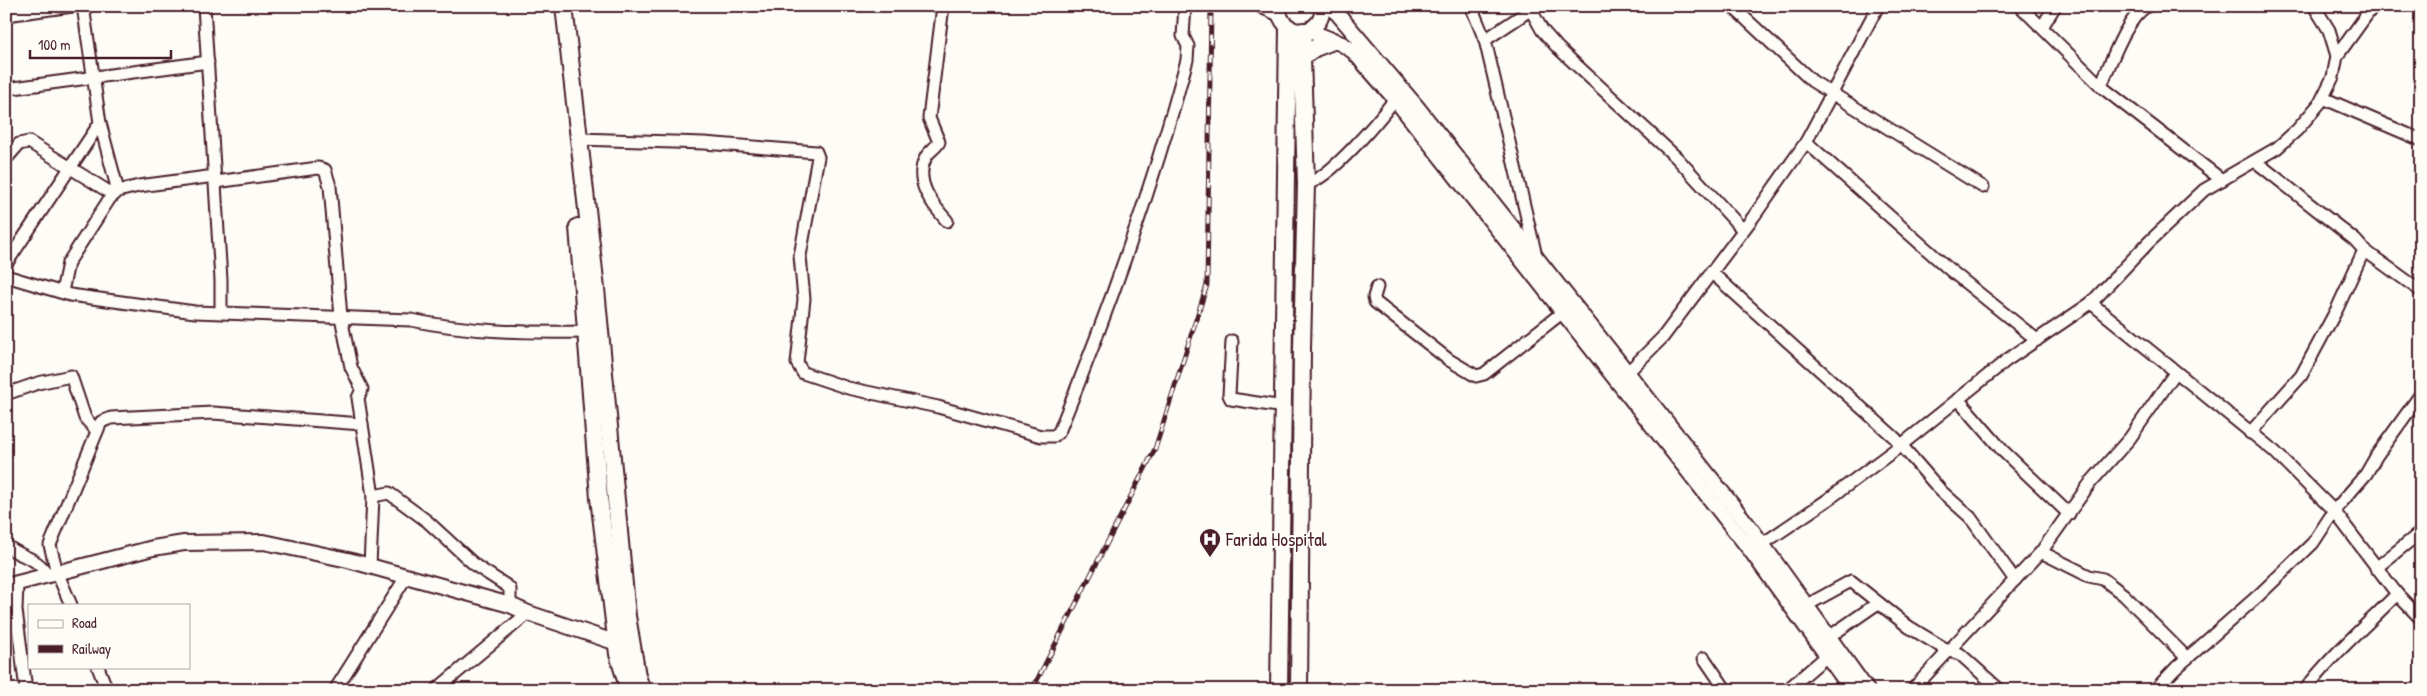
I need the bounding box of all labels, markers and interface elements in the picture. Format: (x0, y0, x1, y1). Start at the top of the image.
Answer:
scale bar (30, 28, 171, 60)
text: 100 m (38, 34, 71, 55)
place label: Farida Hospital (1225, 526, 1328, 552)
hospital icon: Farida Hospital (1198, 527, 1222, 558)
legend (28, 604, 190, 668)
text: Road (72, 612, 97, 633)
text: Railway (72, 638, 111, 659)

